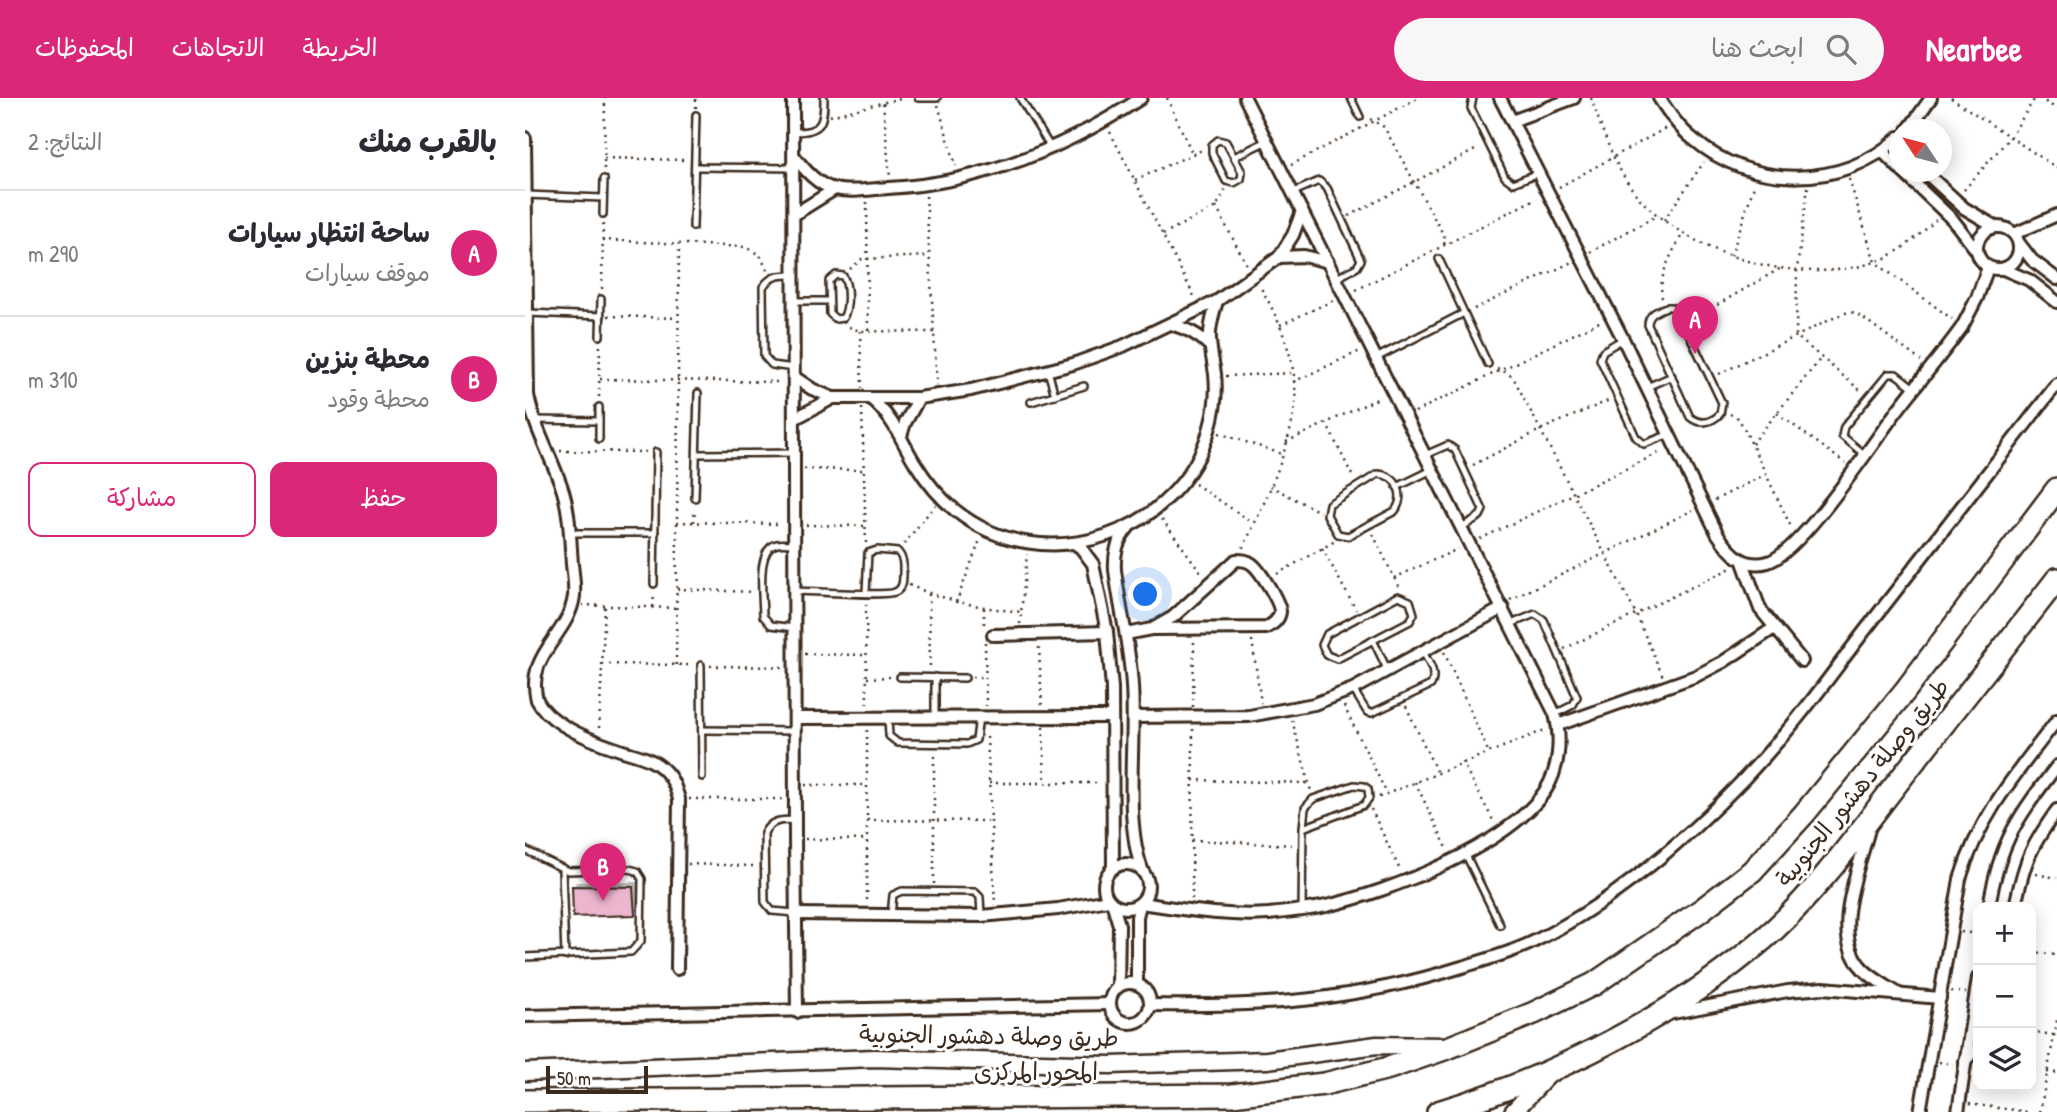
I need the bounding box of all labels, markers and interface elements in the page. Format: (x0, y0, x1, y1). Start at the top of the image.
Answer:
search box (1394, 18, 1884, 81)
text: Nearbee (1926, 27, 2022, 71)
text: ابحث هنا (1711, 30, 1804, 65)
icon: search (1822, 30, 1860, 68)
text: المحفوظات (35, 31, 134, 63)
text: الاتجاهات (172, 31, 265, 63)
text: الخريطة (303, 31, 377, 63)
north arrow (1889, 119, 1952, 182)
text: بالقرب منك (359, 121, 497, 161)
text: النتائج: 2 (28, 126, 102, 157)
text: ساحة انتظار سيارات (228, 215, 430, 250)
text: 290 m (28, 238, 78, 269)
text: A (468, 238, 480, 269)
text: موقف سيارات (305, 257, 430, 288)
pin: A (1672, 296, 1718, 354)
text: محطة بنزين (305, 341, 430, 376)
text: 310 m (28, 364, 78, 395)
text: B (468, 364, 480, 395)
text: محطة وقود (327, 383, 430, 414)
button: مشاركة (28, 462, 256, 537)
button: حفظ (270, 462, 497, 537)
your location (1128, 577, 1162, 611)
street label: طريق وصلة دهشور الجنوبية (1768, 671, 1956, 893)
pin: B (580, 843, 626, 901)
map controls (1973, 902, 2036, 1091)
button: + (1973, 902, 2036, 965)
button: − (1973, 965, 2036, 1028)
street label: طريق وصلة دهشور الجنوبية (859, 1017, 1119, 1053)
button: layers (1973, 1028, 2036, 1091)
street label: المحور المركزى (974, 1055, 1098, 1087)
scale bar (546, 1063, 647, 1095)
text: 50 m (557, 1065, 591, 1091)

